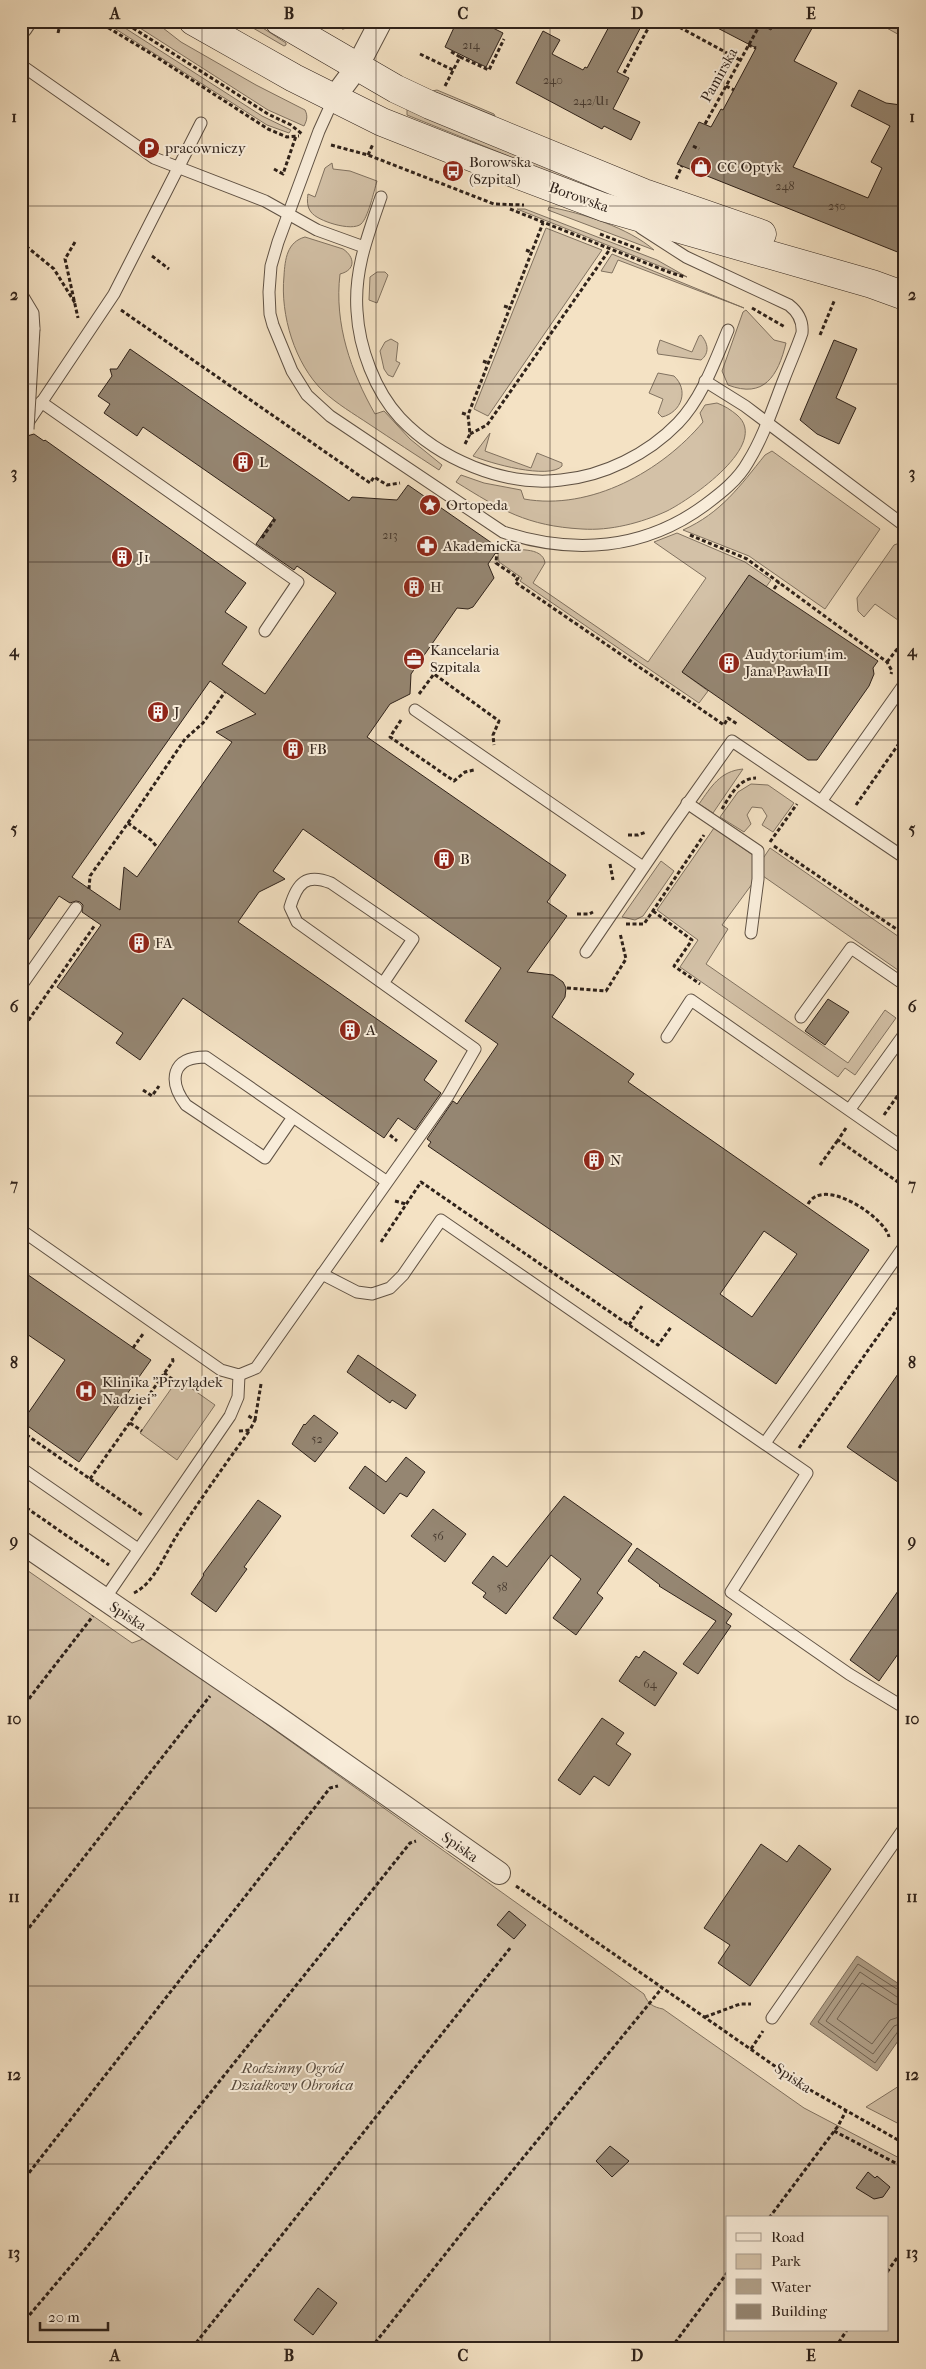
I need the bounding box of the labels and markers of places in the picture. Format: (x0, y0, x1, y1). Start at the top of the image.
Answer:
parking icon: pracowniczy (137, 136, 161, 160)
place label: pracowniczy (164, 139, 247, 157)
place label: Borowska (Szpital) (469, 153, 532, 188)
shop icon: CC Optyk (689, 155, 713, 179)
place label: CC Optyk (717, 158, 782, 176)
bus stop icon: Borowska (Szpital) (441, 159, 465, 183)
building icon: L (231, 450, 255, 474)
place label: L (259, 453, 268, 471)
place icon: Ortopeda (418, 493, 442, 517)
place label: Ortopeda (446, 496, 509, 514)
pharmacy icon: Akademicka (415, 534, 439, 558)
place label: Akademicka (442, 537, 522, 555)
building icon: J1 (110, 545, 134, 569)
place label: J1 (137, 548, 149, 566)
building icon: H (402, 575, 426, 599)
place label: H (430, 578, 442, 596)
place label: Kancelaria Szpitala (430, 641, 501, 676)
place label: Audytorium im. Jana Pawła II (744, 645, 847, 680)
office icon: Kancelaria Szpitala (402, 647, 426, 671)
building icon: Audytorium im. Jana Pawła II (717, 651, 741, 675)
building icon: J (146, 700, 170, 724)
place label: J (173, 703, 180, 721)
building icon: FB (281, 737, 305, 761)
place label: FB (309, 740, 327, 758)
building icon: B (432, 847, 456, 871)
place label: B (460, 850, 470, 868)
building icon: FA (127, 931, 151, 955)
place label: FA (155, 934, 173, 952)
building icon: A (338, 1018, 362, 1042)
place label: A (365, 1021, 376, 1039)
building icon: N (582, 1148, 606, 1172)
place label: N (610, 1151, 622, 1169)
place label: Klinika "Przylądek Nadziei" (102, 1373, 223, 1408)
hospital icon: Klinika "Przylądek Nadziei" (74, 1379, 98, 1403)

